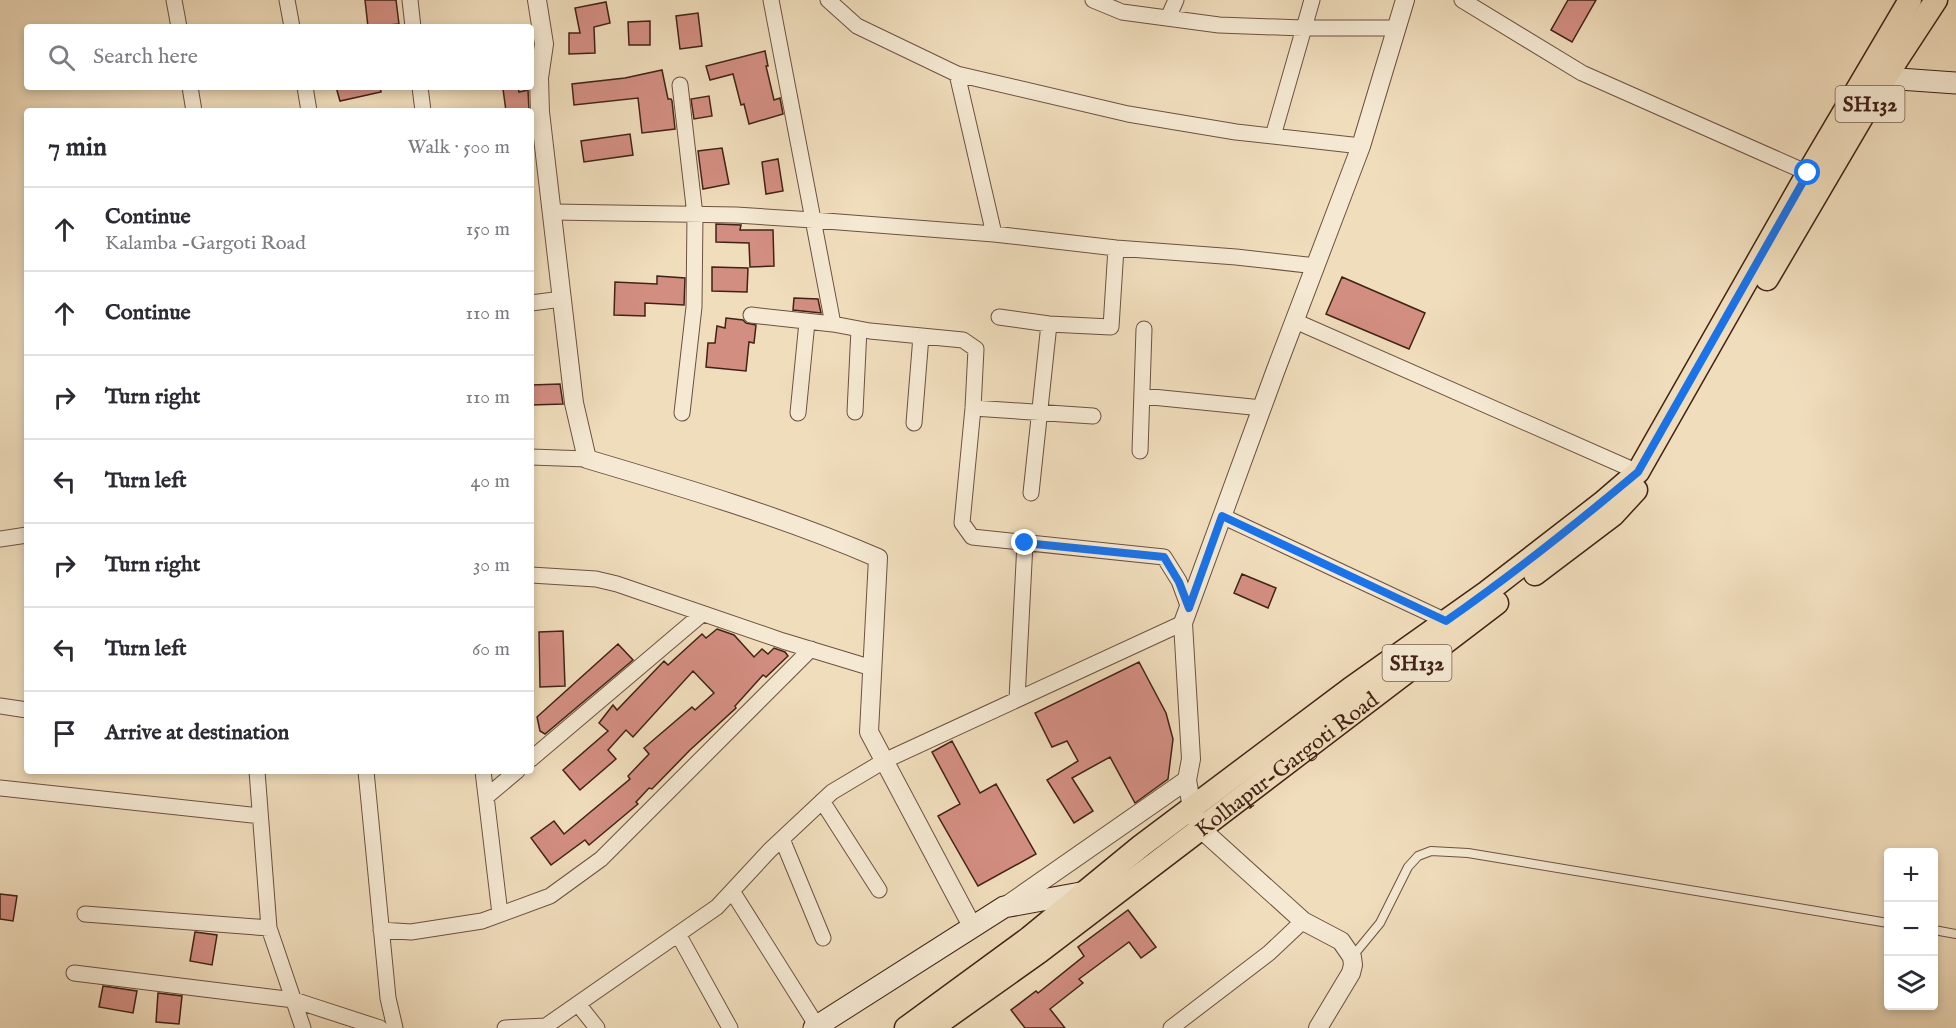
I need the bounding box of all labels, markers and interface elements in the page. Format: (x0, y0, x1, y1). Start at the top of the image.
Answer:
search box (24, 24, 534, 90)
icon: search (45, 41, 78, 74)
text: Search here (93, 43, 198, 71)
road number: SH132 (1836, 86, 1904, 122)
text: 7 min (48, 131, 107, 164)
text: Walk · 500 m (408, 135, 510, 160)
route start (1794, 159, 1820, 185)
text: Continue (105, 203, 191, 231)
icon: ahead (48, 213, 81, 246)
text: 150 m (466, 217, 510, 242)
text: Kalamba -Gargoti Road (105, 231, 306, 256)
icon: ahead (48, 297, 81, 330)
text: Continue (105, 299, 191, 327)
text: 110 m (466, 301, 510, 326)
icon: right (48, 381, 81, 414)
text: Turn right (105, 383, 200, 411)
text: 110 m (466, 385, 510, 410)
icon: left (48, 465, 81, 498)
text: Turn left (105, 467, 187, 495)
text: 40 m (471, 469, 510, 494)
route end (1011, 529, 1037, 555)
icon: right (48, 549, 81, 582)
text: Turn right (105, 551, 200, 579)
text: 30 m (473, 553, 510, 578)
icon: left (48, 633, 81, 666)
text: Turn left (105, 635, 187, 663)
text: 60 m (472, 637, 510, 662)
road number: SH132 (1382, 645, 1452, 681)
street label: Kolhapur-Gargoti Road (1190, 686, 1385, 844)
icon: arrive (48, 717, 81, 750)
text: Arrive at destination (105, 719, 289, 747)
map controls (1884, 848, 1938, 1010)
button: + (1884, 848, 1938, 902)
button: − (1884, 902, 1938, 956)
button: layers (1884, 956, 1938, 1010)

